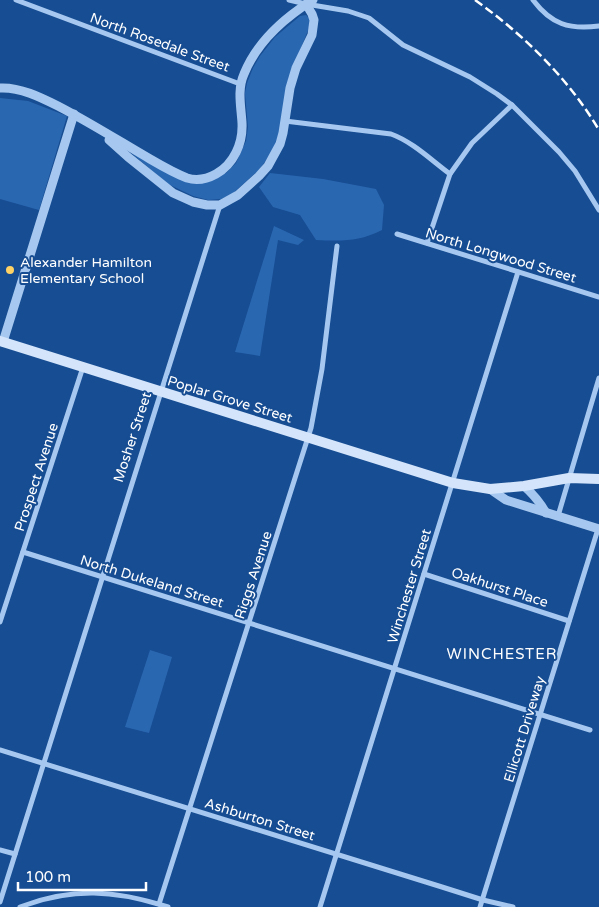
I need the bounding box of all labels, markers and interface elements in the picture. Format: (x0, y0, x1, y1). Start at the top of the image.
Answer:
street label: North Rosedale Street (88, 9, 233, 76)
street label: North Longwood Street (423, 224, 579, 287)
place label: Alexander Hamilton Elementary School (20, 254, 152, 287)
marker: Alexander Hamilton Elementary School (4, 264, 16, 276)
street label: Poplar Grove Street (165, 372, 295, 427)
street label: Mosher Street (110, 389, 155, 484)
street label: Prospect Avenue (11, 421, 62, 534)
street label: Winchester Street (384, 526, 435, 645)
street label: Riggs Avenue (231, 529, 276, 621)
street label: North Dukeland Street (78, 552, 226, 612)
street label: Oakhurst Place (449, 564, 550, 611)
district label: WINCHESTER (447, 645, 557, 663)
street label: Ellicott Driveway (500, 673, 549, 784)
street label: Ashburton Street (203, 795, 318, 845)
scale bar (18, 860, 145, 892)
text: 100 m (25, 868, 71, 886)

